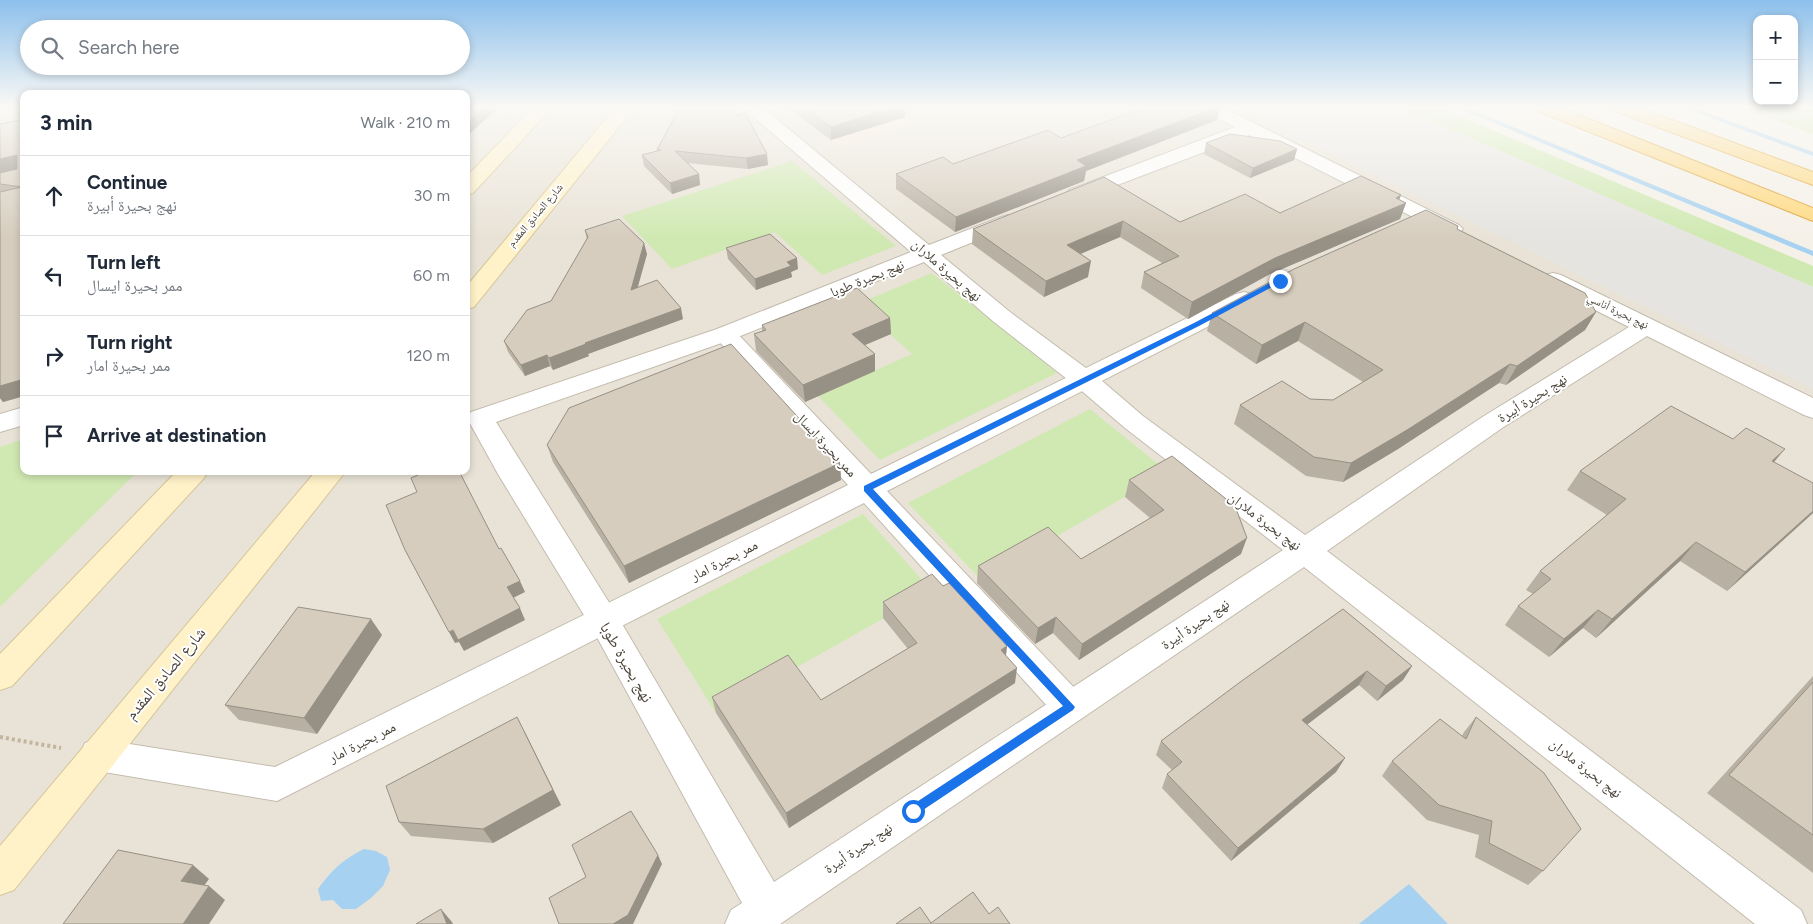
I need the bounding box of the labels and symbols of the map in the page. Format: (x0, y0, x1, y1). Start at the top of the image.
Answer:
street label: شارع الصادق المقدم (505, 181, 566, 250)
street label: نهج بحيرة ملاران (908, 235, 985, 306)
street label: نهج بحيرة طوبا (828, 256, 907, 302)
route end (1269, 270, 1292, 293)
street label: نهج بحيرة أناسي (1584, 290, 1651, 333)
street label: نهج بحيرة أبيرة (1494, 370, 1571, 427)
street label: ممر بحيرة ايسال (791, 408, 860, 481)
street label: نهج بحيرة ملاران (1224, 488, 1305, 555)
street label: ممر بحيرة امار (687, 536, 761, 585)
street label: نهج بحيرة أبيرة (1158, 595, 1233, 654)
street label: نهج بحيرة طوبا (595, 619, 657, 706)
street label: شارع الصادق المقدم (121, 623, 210, 724)
street label: ممر بحيرة امار (325, 718, 399, 767)
street label: نهج بحيرة ملاران (1546, 735, 1625, 803)
route start (902, 800, 925, 823)
street label: نهج بحيرة أبيرة (821, 819, 896, 878)

